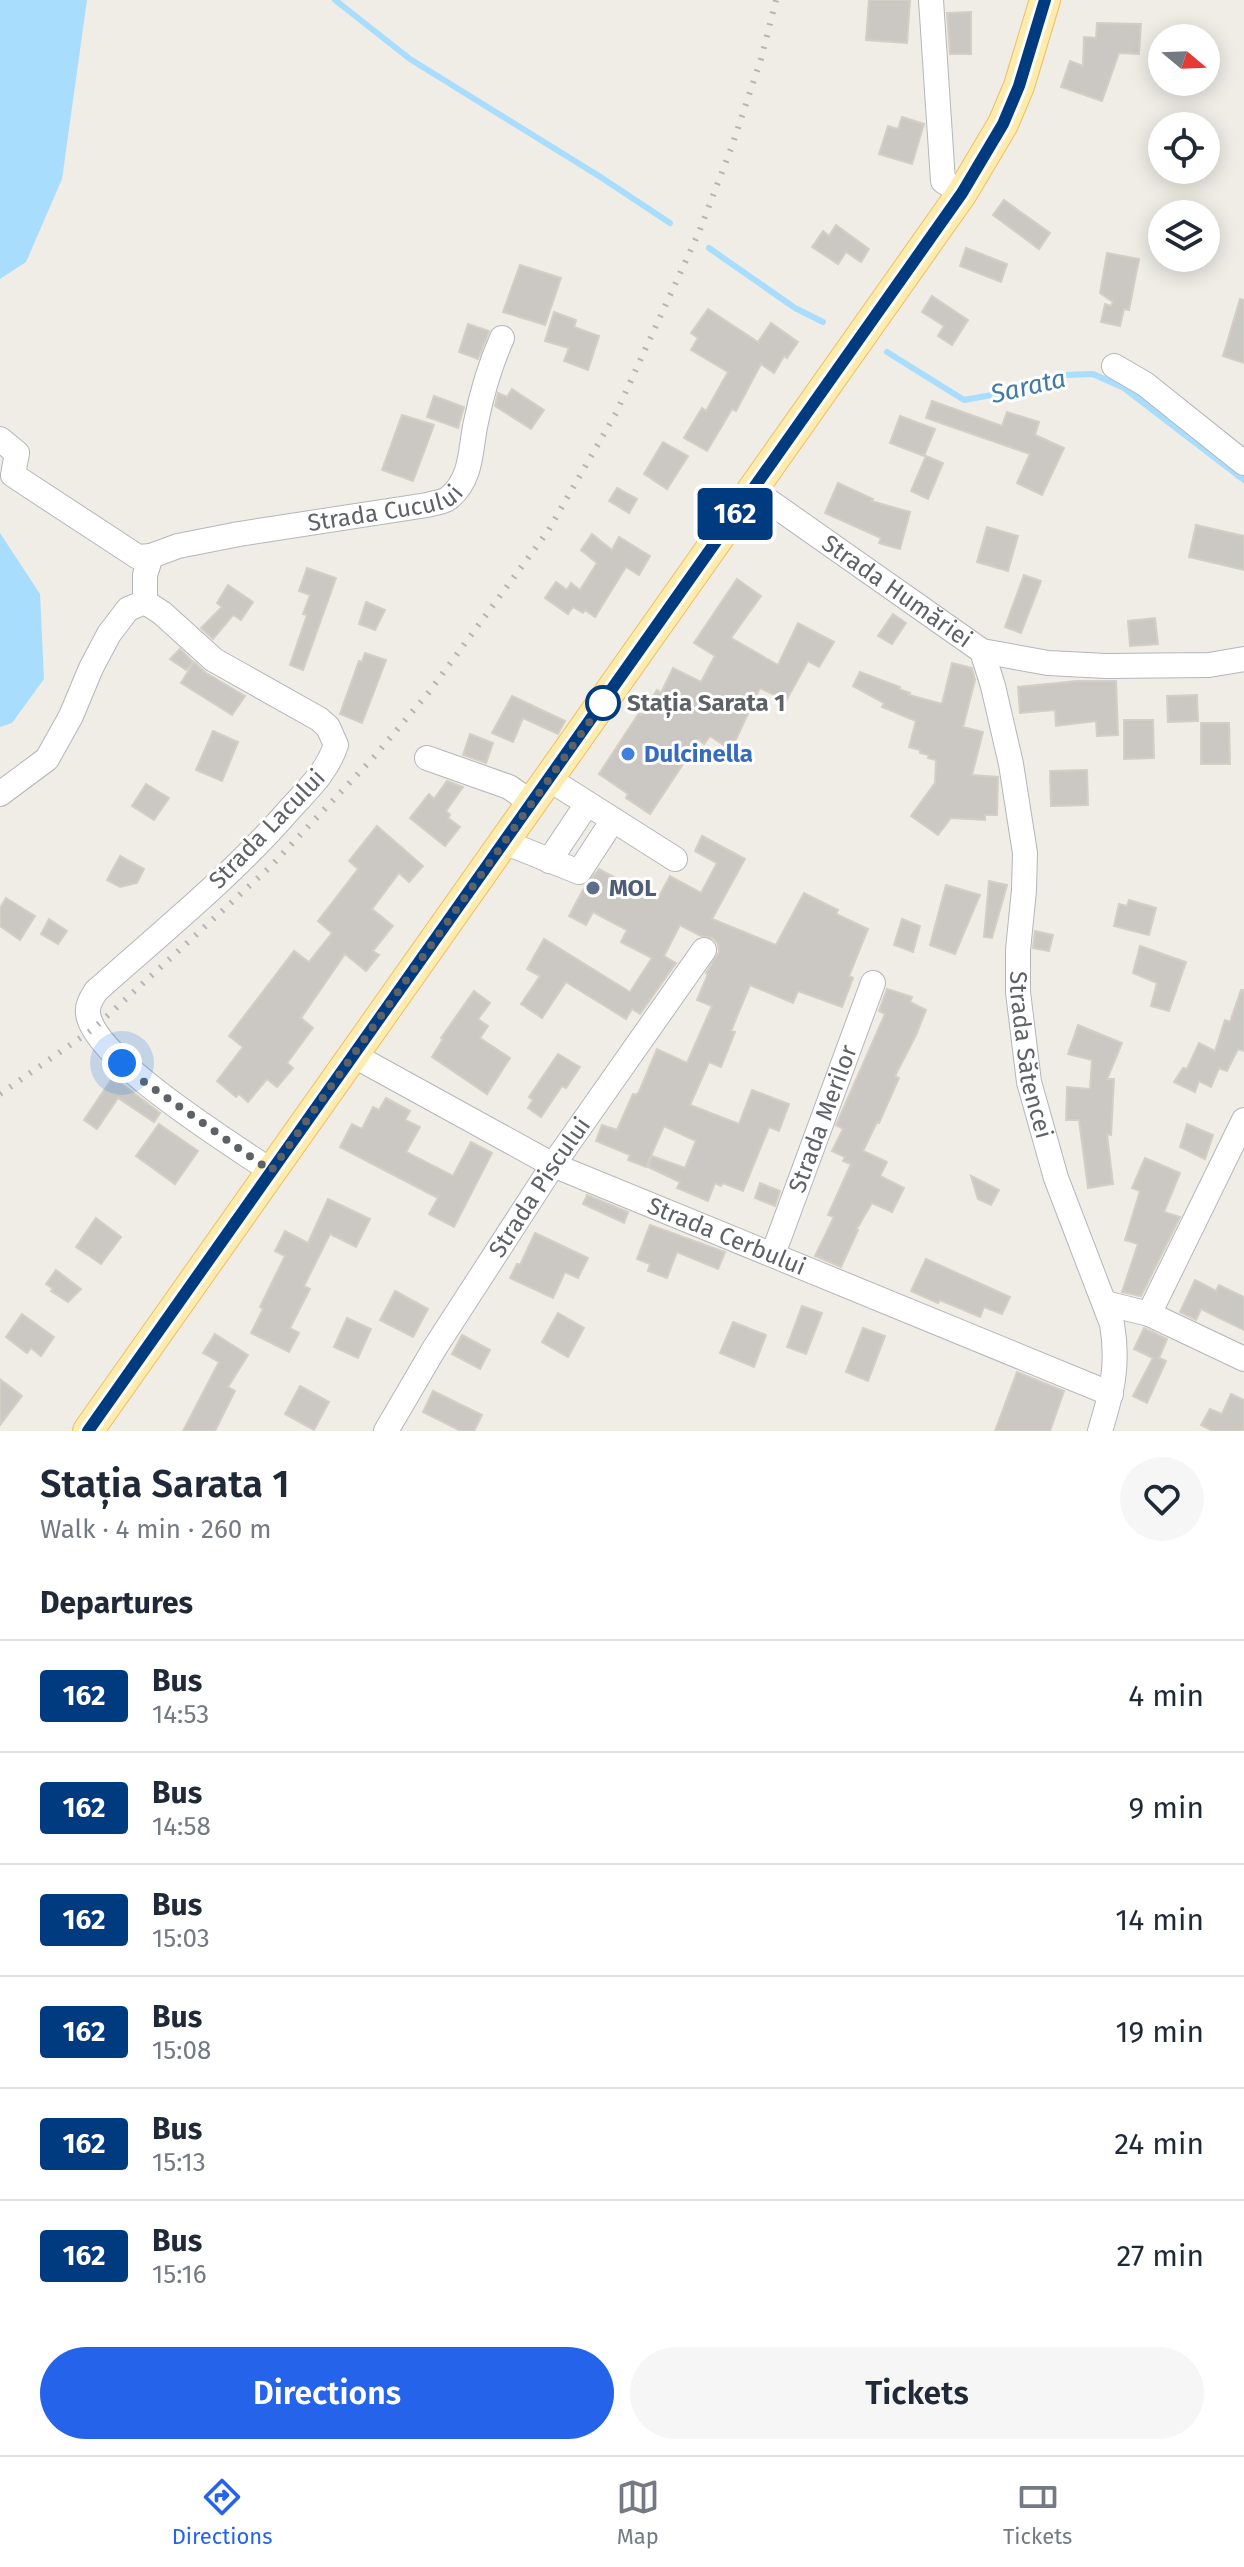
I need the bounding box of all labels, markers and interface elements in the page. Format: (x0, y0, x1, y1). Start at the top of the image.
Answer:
north arrow (1148, 24, 1220, 96)
map controls (1148, 24, 1220, 272)
button: locate (1148, 112, 1220, 184)
button: layers (1148, 200, 1220, 272)
water label: Sarata (987, 363, 1069, 410)
street label: Strada Cucului (306, 479, 469, 537)
line badge: 162 (689, 488, 781, 540)
text: 162 (714, 497, 756, 530)
street label: Strada Humăriei (817, 529, 977, 654)
marker: Stația Sarata 1 (586, 686, 620, 720)
place label: Stația Sarata 1 (627, 689, 786, 719)
place label: Dulcinella (644, 740, 753, 768)
marker: Dulcinella (619, 745, 637, 763)
street label: Strada Lacului (203, 764, 331, 894)
place label: MOL (609, 874, 657, 902)
marker: MOL (584, 879, 602, 897)
street label: Strada Sătencei (1004, 971, 1058, 1142)
street label: Strada Merilor (783, 1041, 863, 1197)
your location (102, 1043, 142, 1083)
street label: Strada Piscului (483, 1112, 596, 1263)
street label: Strada Cerbului (643, 1191, 810, 1281)
button: heart (1120, 1457, 1204, 1541)
text: Stația Sarata 1 (40, 1461, 290, 1507)
text: Walk · 4 min · 260 m (40, 1514, 272, 1545)
text: Departures (40, 1585, 193, 1621)
text: Bus (152, 1663, 202, 1699)
text: 4 min (1128, 1678, 1204, 1714)
text: 162 (63, 1679, 105, 1712)
text: 14:53 (152, 1699, 209, 1730)
text: Bus (152, 1775, 202, 1811)
text: 9 min (1129, 1790, 1204, 1826)
text: 162 (63, 1791, 105, 1824)
text: 14:58 (152, 1811, 211, 1842)
text: Bus (152, 1887, 202, 1923)
text: 14 min (1115, 1902, 1204, 1938)
text: 162 (63, 1903, 105, 1936)
text: 15:03 (152, 1923, 210, 1954)
text: Bus (152, 1999, 202, 2035)
text: 19 min (1116, 2014, 1204, 2050)
text: 162 (63, 2015, 105, 2048)
text: 15:08 (152, 2035, 211, 2066)
text: Bus (152, 2111, 202, 2147)
text: 24 min (1114, 2126, 1204, 2162)
text: 162 (63, 2127, 105, 2160)
text: 15:13 (152, 2147, 206, 2178)
text: Bus (152, 2223, 202, 2259)
text: 27 min (1116, 2238, 1204, 2274)
text: 162 (63, 2239, 105, 2272)
text: 15:16 (152, 2259, 207, 2290)
button: Directions (40, 2347, 614, 2439)
button: Tickets (630, 2347, 1204, 2439)
tab: Directions (172, 2475, 273, 2550)
tab: Map (616, 2475, 660, 2550)
tab: Tickets (1003, 2475, 1072, 2550)

